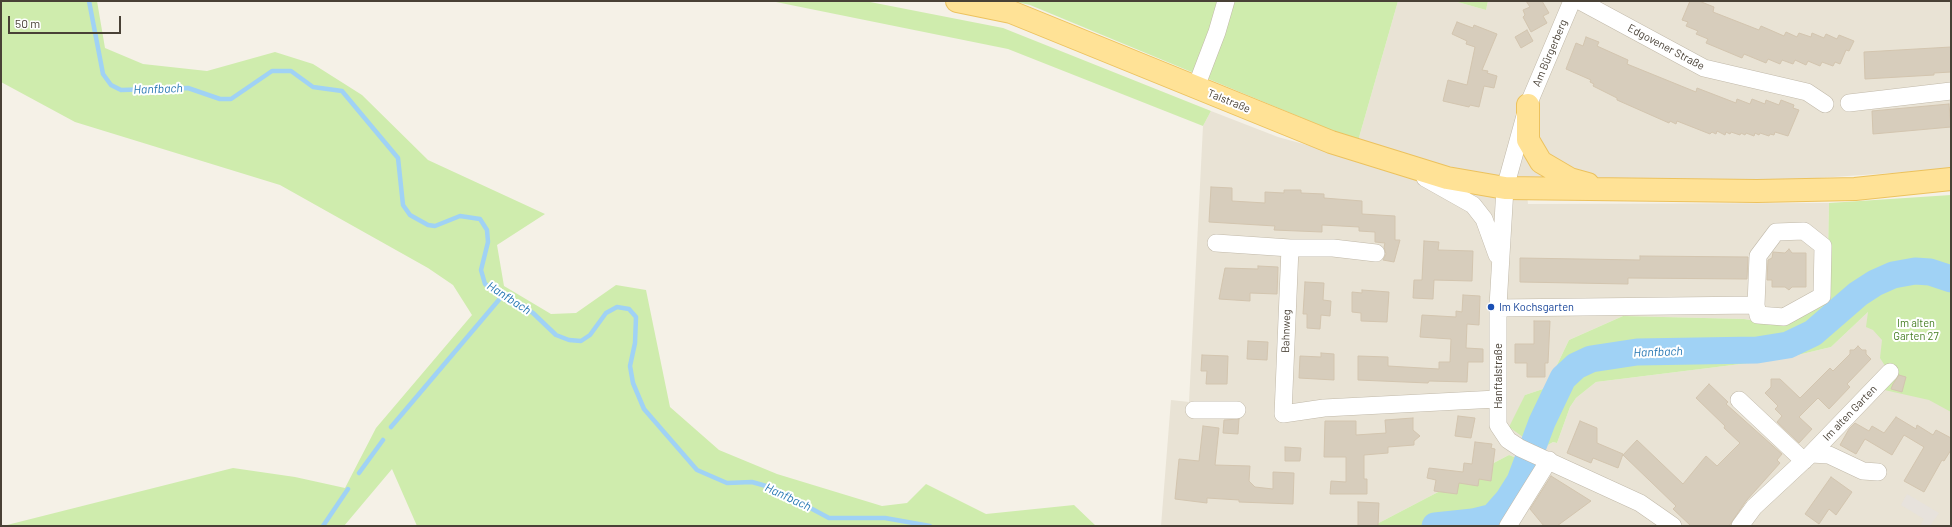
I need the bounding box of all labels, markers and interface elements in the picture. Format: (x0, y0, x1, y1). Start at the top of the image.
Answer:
scale bar (10, 8, 123, 34)
text: 50 m (15, 16, 40, 30)
street label: Am Bürgerberg (1530, 17, 1570, 89)
street label: Edgovener Straße (1625, 21, 1707, 73)
water label: Hanfbach (133, 81, 183, 97)
street label: Talstraße (1206, 86, 1252, 116)
water label: Hanfbach (484, 279, 534, 317)
place label: Im Kochsgarten (1499, 300, 1574, 314)
marker: Im Kochsgarten (1486, 302, 1496, 312)
street label: Bahnweg (1279, 309, 1293, 353)
park label: Im alten Garten 27 (1893, 316, 1939, 342)
street label: Hanftalstraße (1491, 343, 1505, 409)
water label: Hanfbach (1633, 344, 1683, 360)
street label: Im alten Garten (1820, 382, 1880, 444)
water label: Hanfbach (763, 480, 813, 514)

